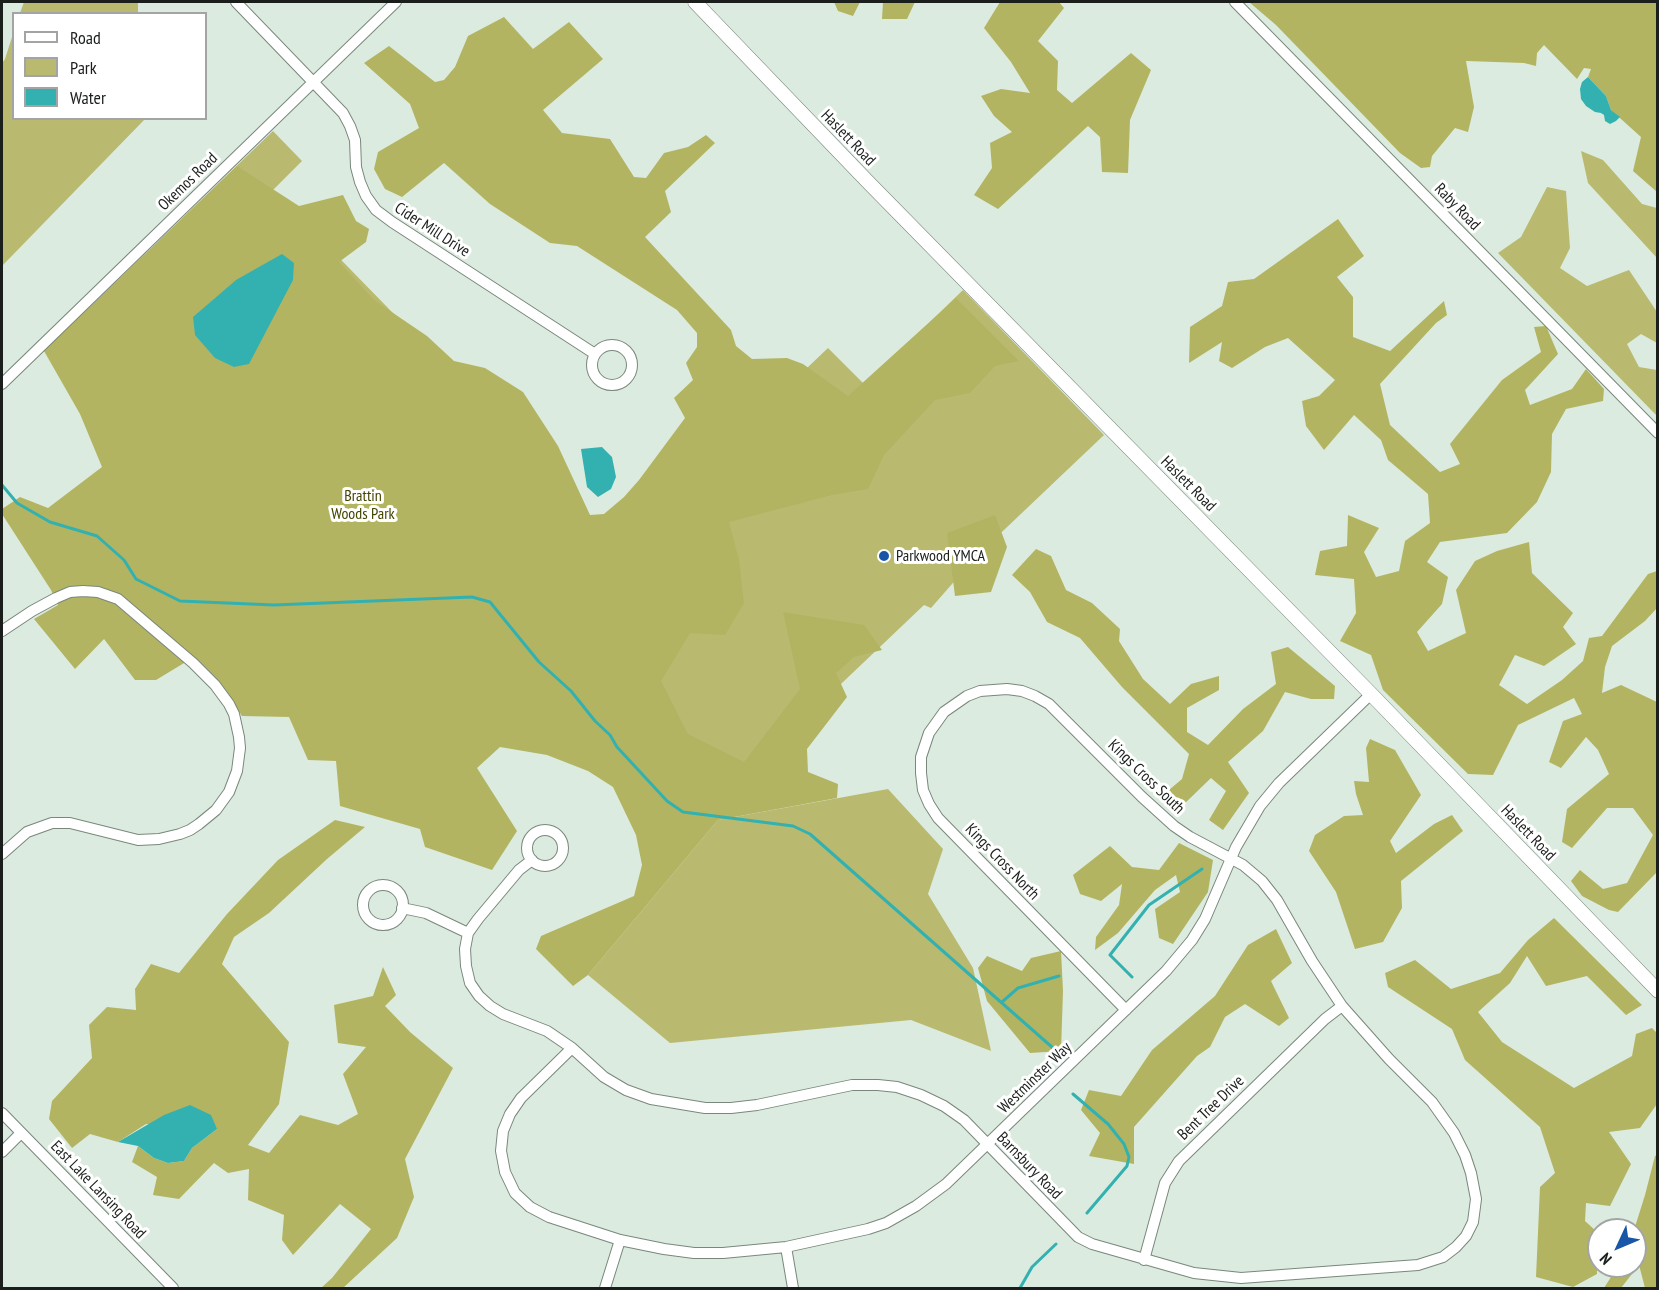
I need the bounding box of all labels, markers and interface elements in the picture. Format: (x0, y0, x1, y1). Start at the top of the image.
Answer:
legend (12, 12, 207, 120)
text: Road (70, 26, 101, 49)
text: Park (70, 56, 97, 79)
text: Water (70, 86, 106, 109)
street label: Haslett Road (817, 106, 879, 170)
street label: Okemos Road (154, 149, 222, 215)
street label: Raby Road (1430, 180, 1484, 234)
street label: Cider Mill Drive (391, 199, 473, 261)
street label: Haslett Road (1156, 452, 1220, 516)
park label: Brattin Woods Park (331, 486, 395, 524)
place label: Parkwood YMCA (896, 546, 985, 566)
marker: Parkwood YMCA (877, 549, 891, 563)
street label: Kings Cross South (1104, 736, 1188, 818)
street label: Haslett Road (1497, 801, 1559, 865)
street label: Kings Cross North (961, 820, 1043, 904)
street label: Westminster Way (994, 1038, 1076, 1118)
street label: Bent Tree Drive (1174, 1072, 1248, 1144)
street label: Barnsbury Road (992, 1128, 1066, 1204)
street label: East Lake Lansing Road (46, 1137, 150, 1243)
north arrow (1587, 1218, 1647, 1278)
text: N (1595, 1249, 1616, 1269)

